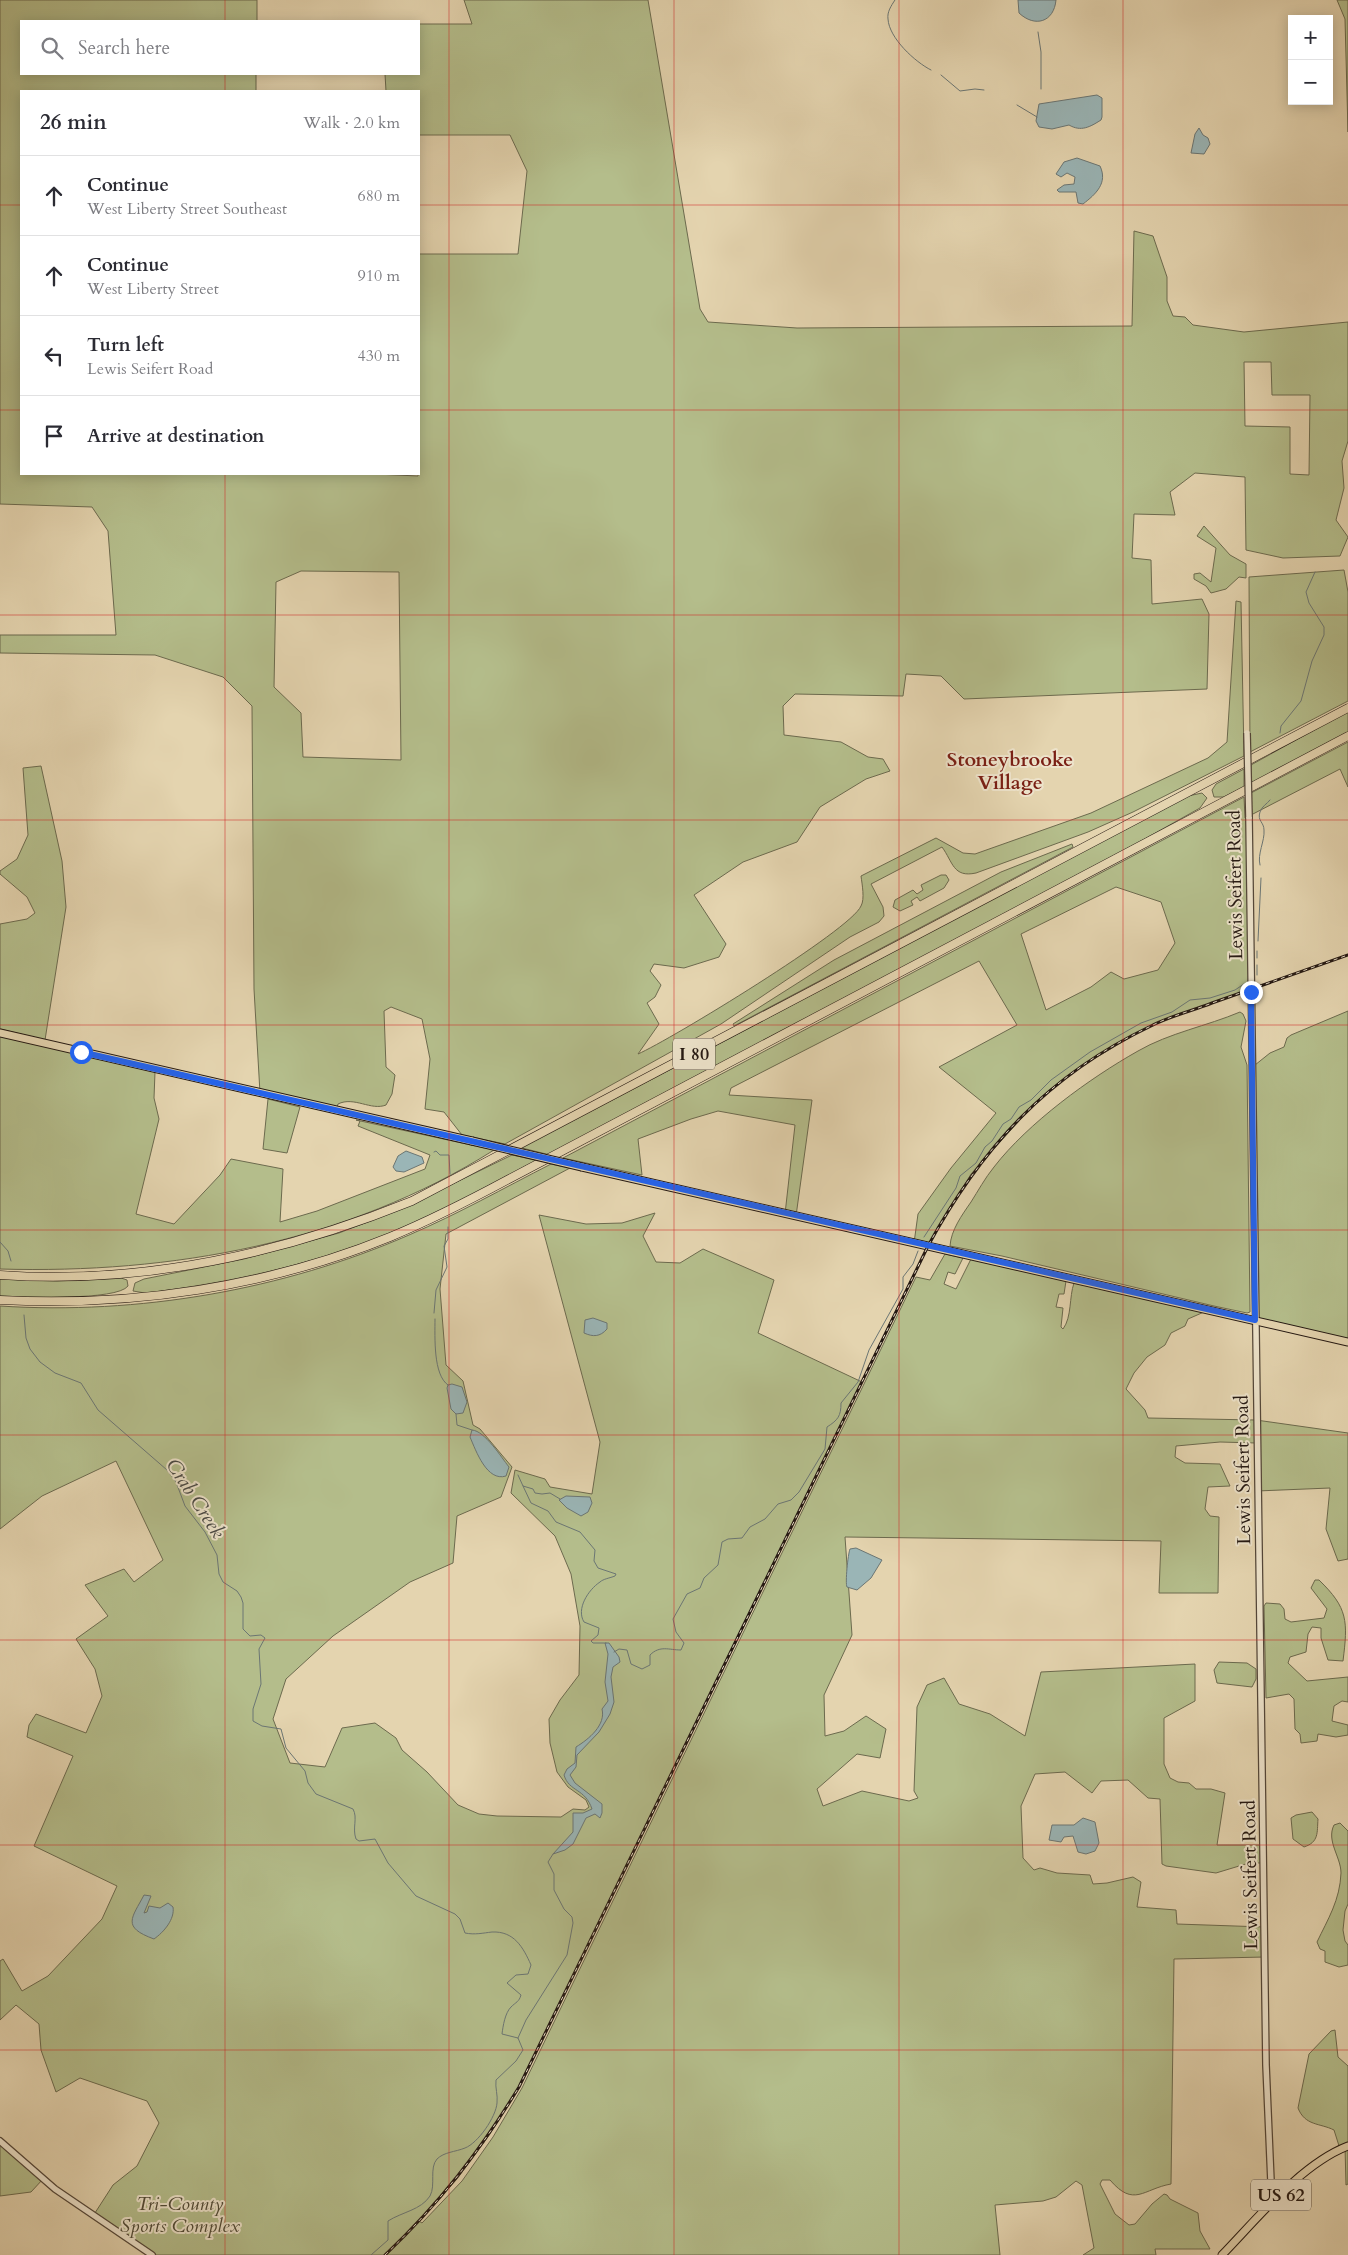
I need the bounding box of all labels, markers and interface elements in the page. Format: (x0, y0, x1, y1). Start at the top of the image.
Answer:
map controls (1288, 15, 1333, 105)
button: + (1288, 15, 1333, 60)
search box (20, 20, 420, 75)
icon: search (38, 34, 66, 62)
text: Search here (78, 35, 170, 61)
button: − (1288, 60, 1333, 105)
text: 26 min (40, 108, 107, 137)
text: Walk · 2.0 km (303, 112, 400, 134)
text: Continue (87, 172, 169, 198)
icon: ahead (40, 182, 68, 210)
text: 680 m (358, 185, 400, 207)
text: West Liberty Street Southeast (87, 198, 287, 220)
text: Continue (87, 252, 169, 278)
icon: ahead (40, 262, 68, 290)
text: 910 m (358, 265, 400, 287)
text: West Liberty Street (87, 278, 219, 300)
text: Turn left (87, 332, 164, 358)
icon: left (40, 342, 68, 370)
text: 430 m (358, 345, 400, 367)
text: Lewis Seifert Road (87, 358, 213, 380)
icon: arrive (40, 422, 68, 450)
text: Arrive at destination (87, 423, 264, 449)
district label: Stoneybrooke Village (947, 746, 1073, 796)
street label: Lewis Seifert Road (1221, 810, 1249, 960)
route end (1240, 981, 1263, 1004)
road number: I 80 (673, 1038, 715, 1070)
route start (70, 1041, 93, 1064)
street label: Lewis Seifert Road (1229, 1395, 1257, 1545)
water label: Crab Creek (160, 1453, 232, 1544)
street label: Lewis Seifert Road (1236, 1800, 1264, 1950)
road number: US 62 (1251, 2180, 1311, 2210)
park label: Tri-County Sports Complex (120, 2191, 241, 2239)

